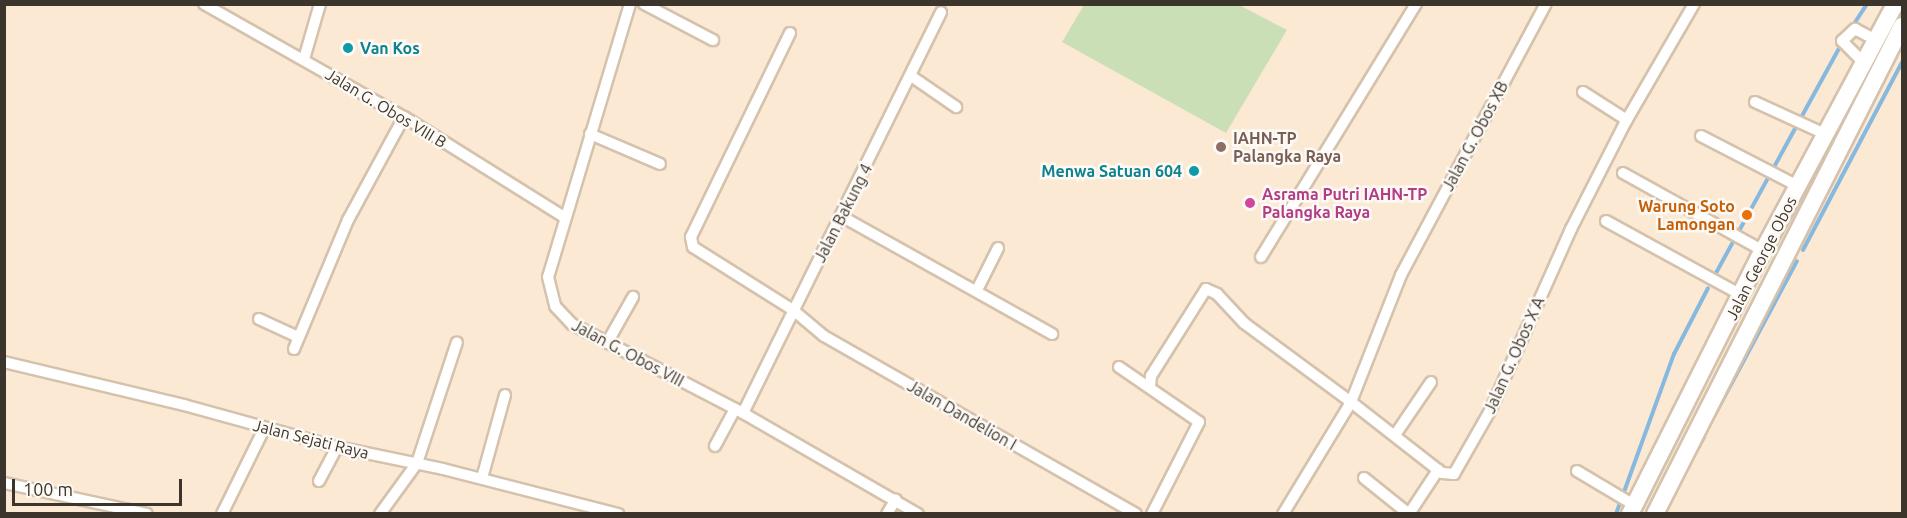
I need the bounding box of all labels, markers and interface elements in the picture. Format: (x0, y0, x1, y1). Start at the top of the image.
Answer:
place label: Van Kos (360, 38, 420, 58)
marker: Van Kos (341, 41, 355, 55)
street label: Jalan G. Obos VIII B (322, 64, 450, 152)
street label: Jalan G. Obos XB (1438, 78, 1512, 194)
place label: IAHN-TP Palangka Raya (1233, 128, 1341, 166)
marker: IAHN-TP Palangka Raya (1214, 140, 1228, 154)
street label: Jalan Bakung 4 (810, 161, 876, 265)
place label: Menwa Satuan 604 (1041, 161, 1182, 181)
marker: Menwa Satuan 604 (1187, 164, 1201, 178)
place label: Asrama Putri IAHN-TP Palangka Raya (1262, 184, 1427, 222)
street label: Jalan George Obos (1722, 193, 1800, 323)
marker: Asrama Putri IAHN-TP Palangka Raya (1243, 196, 1257, 210)
place label: Warung Soto Lamongan (1638, 196, 1735, 234)
marker: Warung Soto Lamongan (1740, 208, 1754, 222)
street label: Jalan G. Obos X A (1480, 294, 1548, 416)
street label: Jalan G. Obos VIII (569, 315, 687, 391)
street label: Jalan Dandelion I (904, 376, 1020, 454)
street label: Jalan Sejati Raya (251, 415, 371, 463)
scale bar (15, 467, 184, 505)
text: 100 m (23, 479, 73, 499)

